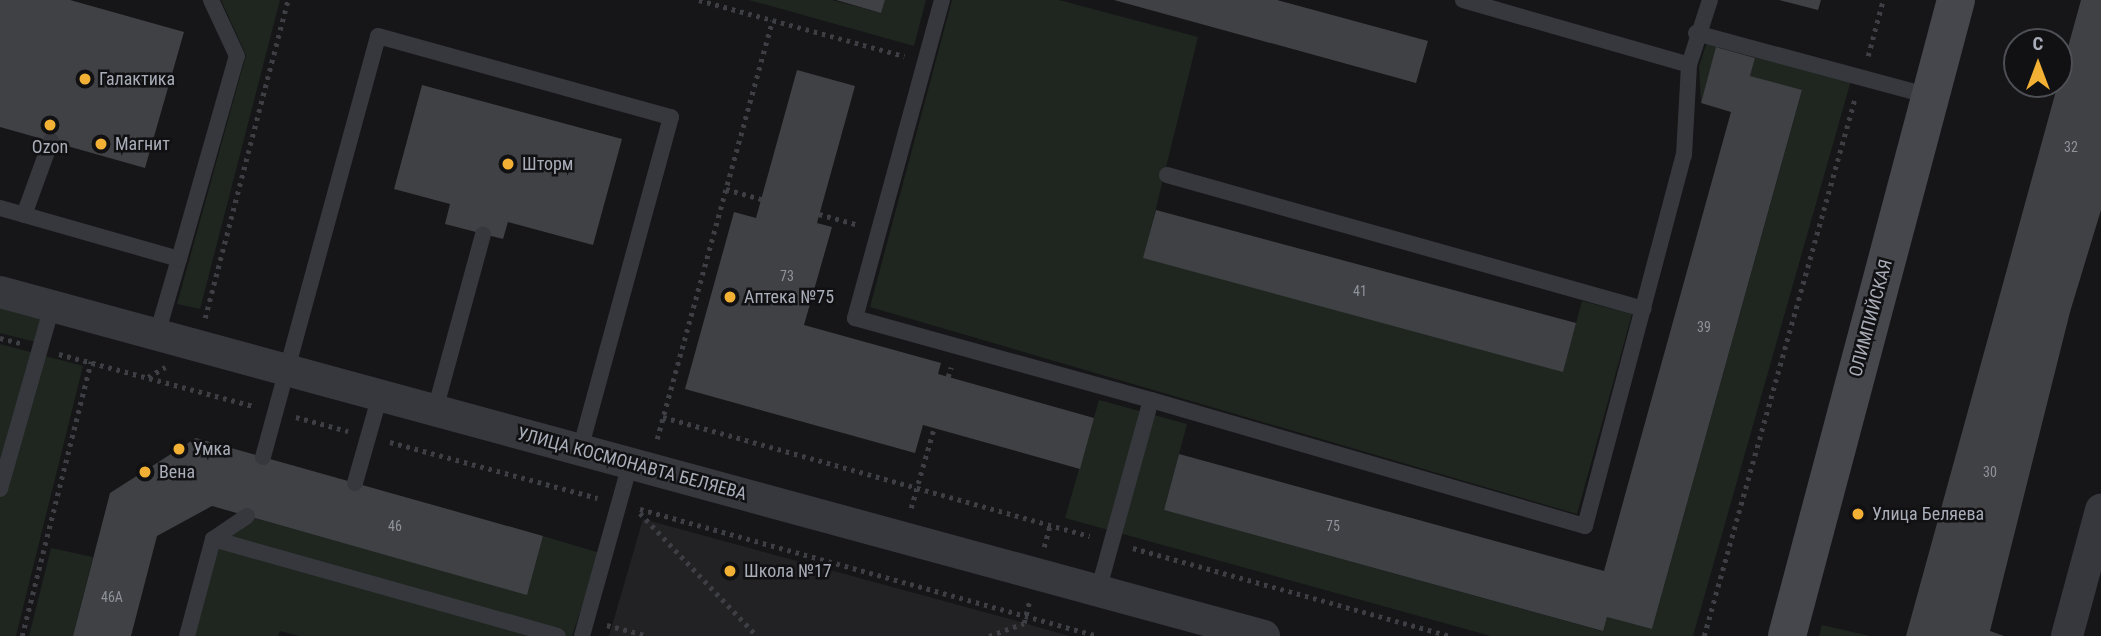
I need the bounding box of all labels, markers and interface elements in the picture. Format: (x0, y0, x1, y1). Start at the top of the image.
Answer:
north arrow (2003, 28, 2073, 98)
text: С (2033, 32, 2043, 55)
place label: Галактика (99, 68, 175, 90)
marker: Галактика (77, 71, 93, 87)
marker: Ozon (42, 117, 58, 133)
place label: Магнит (115, 133, 170, 155)
place label: Ozon (32, 136, 68, 158)
marker: Магнит (93, 136, 109, 152)
house number: 32 (2064, 139, 2078, 155)
place label: Шторм (522, 153, 573, 175)
marker: Шторм (500, 156, 516, 172)
street label: ОЛИМПИЙСКАЯ (1845, 257, 1897, 379)
house number: 73 (780, 268, 794, 284)
house number: 41 (1353, 283, 1367, 299)
place label: Аптека №75 (744, 286, 834, 308)
marker: Аптека №75 (722, 289, 738, 305)
house number: 39 (1697, 319, 1711, 335)
street label: УЛИЦА КОСМОНАВТА БЕЛЯЕВА (515, 423, 749, 505)
place label: Умка (193, 438, 231, 460)
marker: Умка (171, 441, 187, 457)
place label: Вена (159, 461, 195, 483)
marker: Вена (137, 464, 153, 480)
house number: 30 (1983, 464, 1997, 480)
place label: Улица Беляева (1872, 503, 1984, 525)
marker: Улица Беляева (1850, 506, 1866, 522)
house number: 46 (388, 518, 402, 534)
house number: 75 (1326, 518, 1340, 534)
place label: Школа №17 (744, 560, 832, 582)
marker: Школа №17 (722, 563, 738, 579)
house number: 46А (101, 589, 123, 605)

